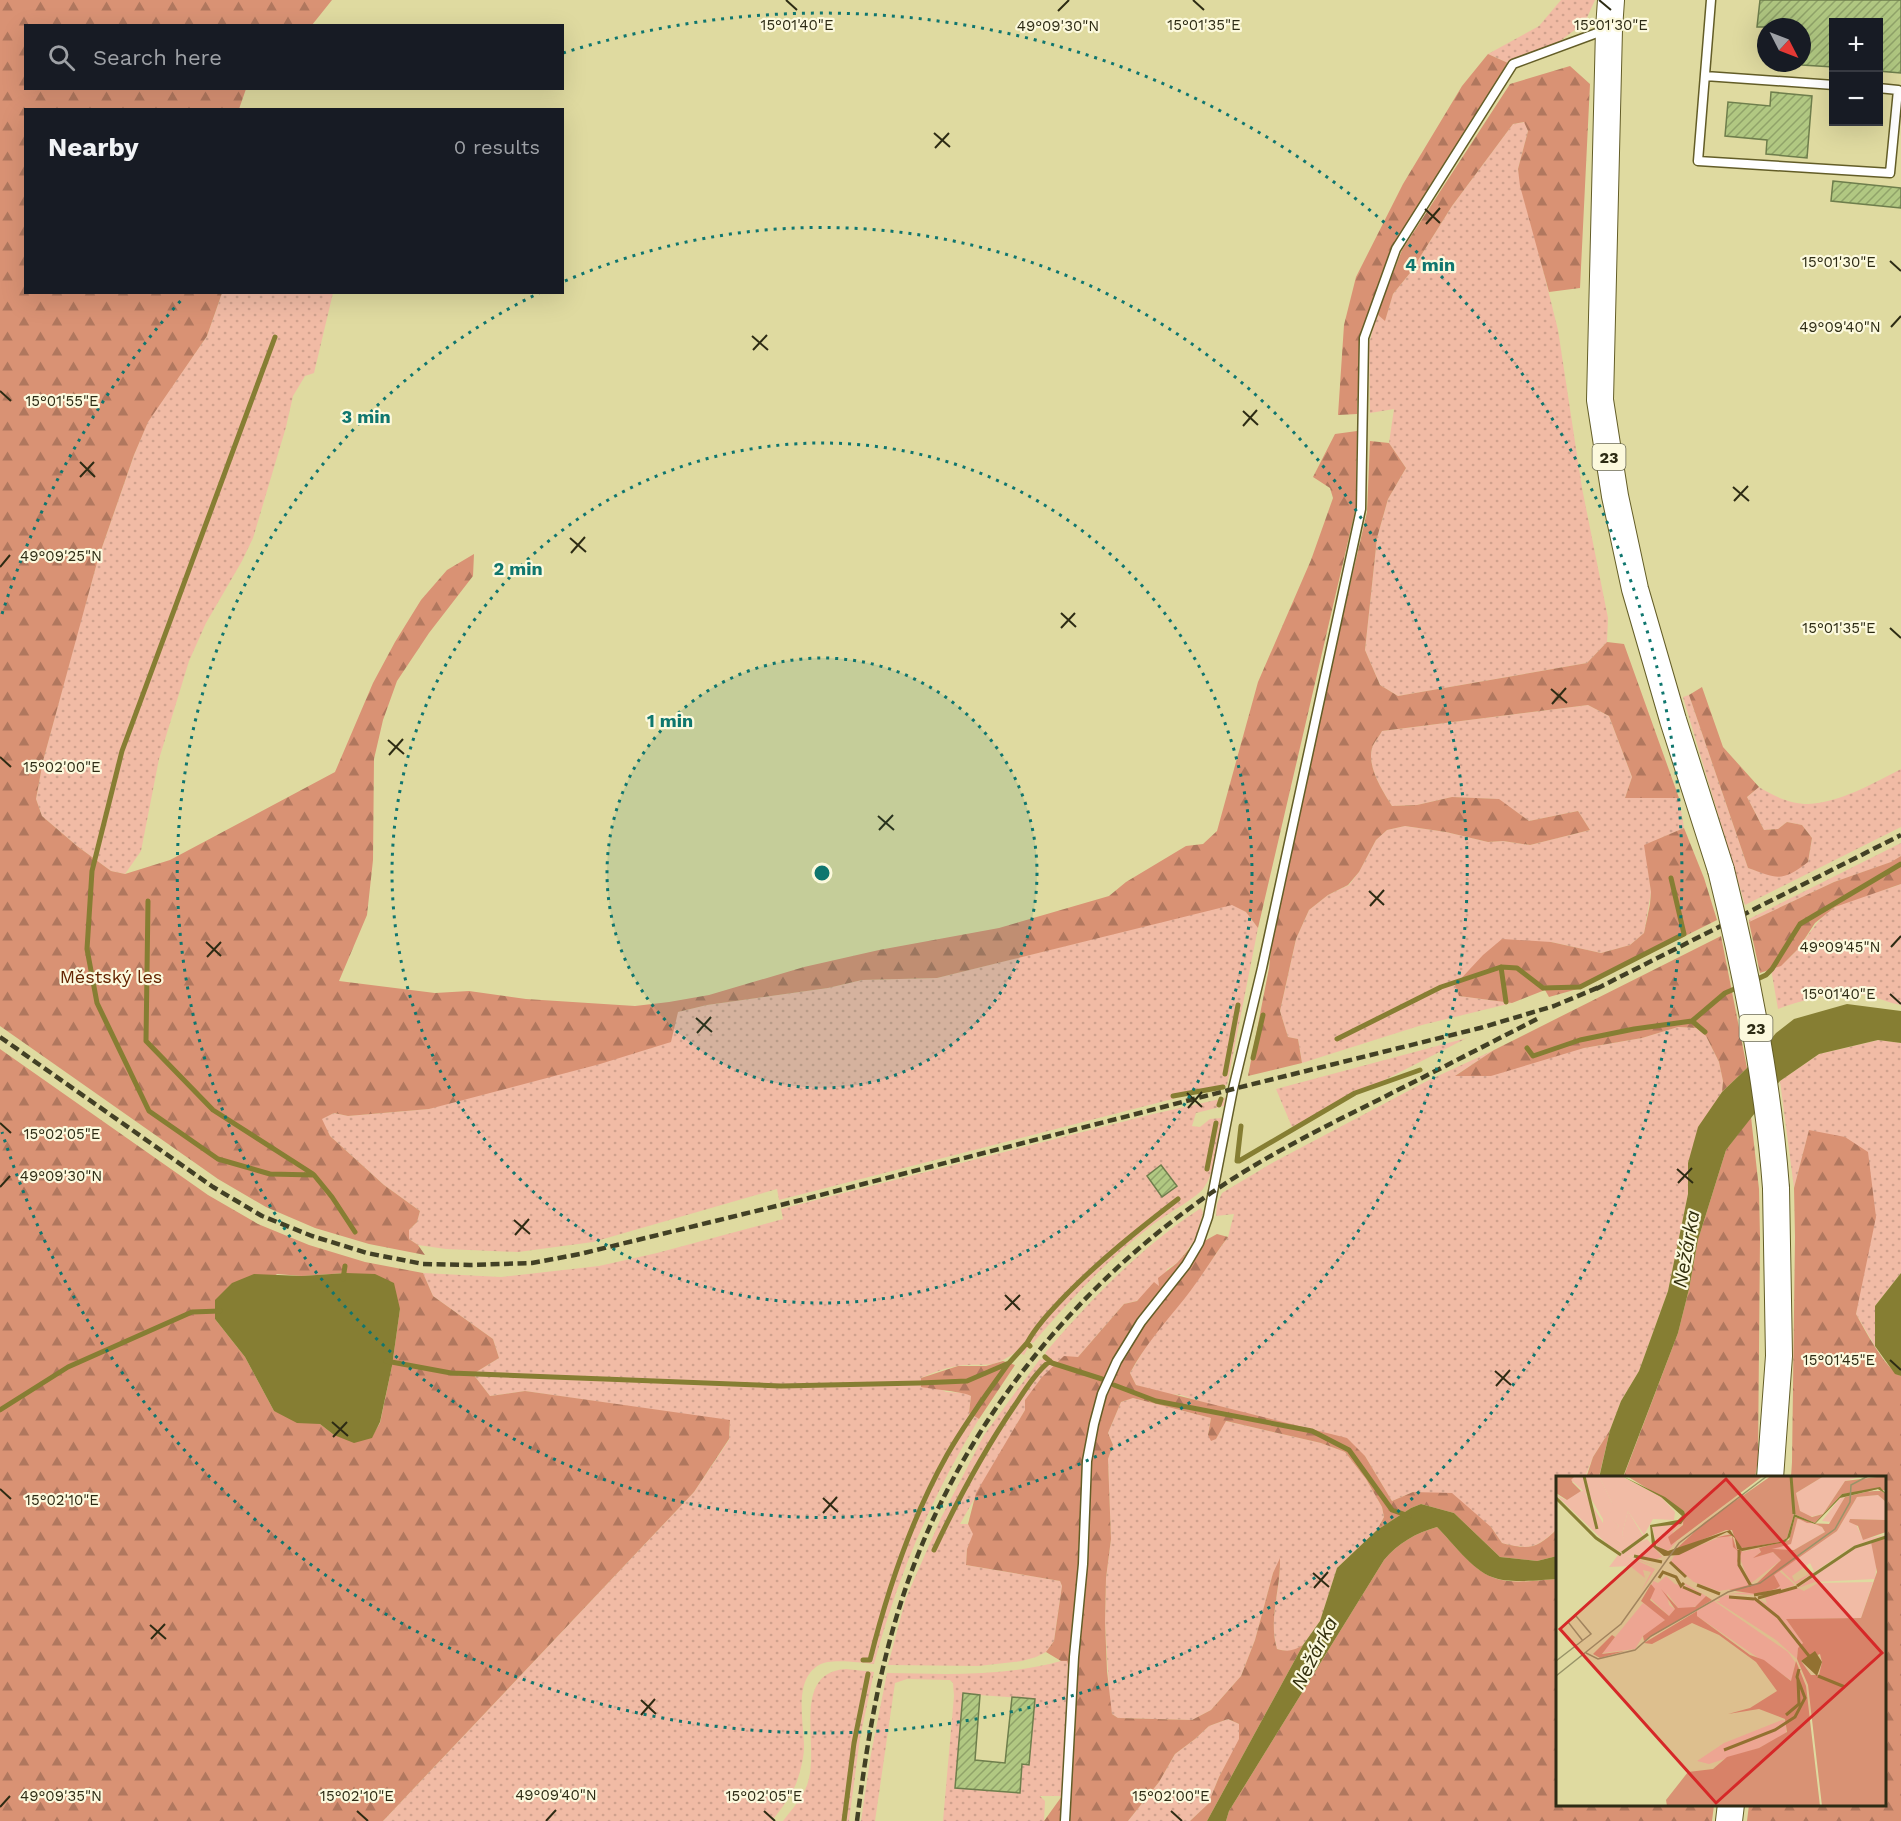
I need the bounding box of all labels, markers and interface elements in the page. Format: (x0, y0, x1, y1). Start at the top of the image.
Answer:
text: 15°01'40"E (761, 16, 833, 34)
text: 15°01'35"E (1167, 16, 1241, 34)
text: 15°01'30"E (1574, 16, 1648, 34)
text: 49°09'30"N (1017, 17, 1099, 35)
north arrow (1757, 18, 1811, 72)
map controls (1829, 18, 1883, 126)
button: + (1829, 18, 1883, 72)
search box (24, 24, 564, 90)
icon: search (45, 41, 78, 74)
text: Search here (93, 45, 222, 70)
button: − (1829, 72, 1883, 126)
text: Nearby (48, 132, 139, 162)
text: 0 results (454, 135, 540, 159)
text: 15°01'30"E (1802, 253, 1876, 271)
text: 4 min (1405, 254, 1455, 275)
text: 49°09'40"N (1799, 318, 1881, 336)
text: 15°01'55"E (25, 392, 99, 410)
text: 3 min (341, 406, 391, 427)
road number: 23 (1592, 444, 1626, 470)
text: 49°09'25"N (20, 547, 102, 565)
text: 2 min (493, 558, 543, 579)
text: 15°01'35"E (1802, 619, 1876, 637)
text: 1 min (647, 710, 693, 731)
text: 15°02'00"E (23, 758, 101, 776)
centre of rings (812, 863, 832, 883)
text: 49°09'45"N (1799, 938, 1881, 956)
park label: Městský les (60, 966, 162, 987)
text: 15°01'40"E (1803, 985, 1875, 1003)
road number: 23 (1740, 1015, 1772, 1041)
text: 15°02'05"E (24, 1125, 100, 1143)
text: 49°09'30"N (20, 1167, 102, 1185)
water label: Nežárka (1667, 1208, 1705, 1290)
text: 15°01'45"E (1803, 1351, 1875, 1369)
inset map (1556, 1476, 1886, 1806)
text: 15°02'10"E (25, 1491, 99, 1509)
water label: Nežárka (1286, 1613, 1342, 1693)
text: 49°09'40"N (515, 1786, 597, 1804)
text: 49°09'35"N (20, 1787, 102, 1805)
text: 15°02'10"E (320, 1787, 394, 1805)
text: 15°02'05"E (726, 1787, 802, 1805)
text: 15°02'00"E (1132, 1787, 1210, 1805)

